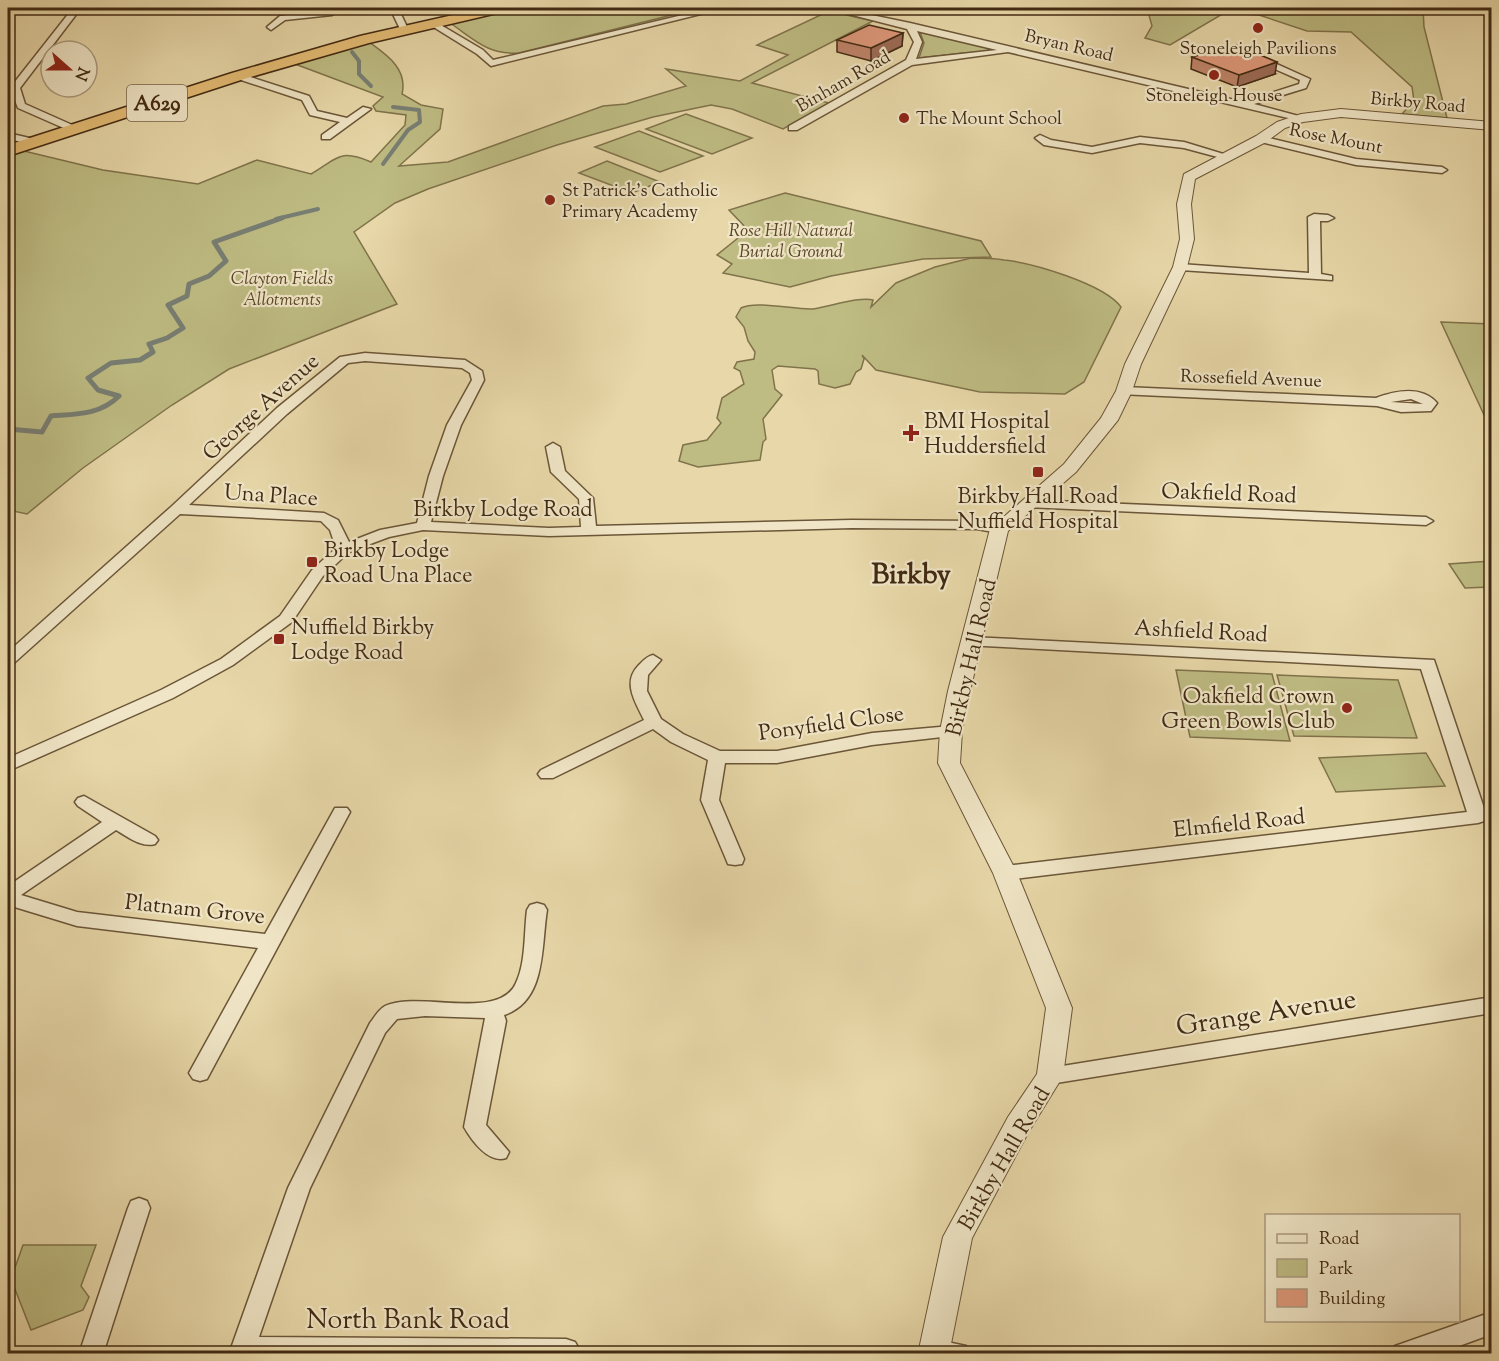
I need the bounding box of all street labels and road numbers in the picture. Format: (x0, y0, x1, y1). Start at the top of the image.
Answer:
street label: Bryan Road (1022, 24, 1115, 70)
street label: Binham Road (792, 45, 896, 120)
road number: A629 (127, 85, 187, 121)
street label: Birkby Road (1369, 87, 1466, 121)
street label: Rose Mount (1287, 118, 1385, 162)
street label: George Avenue (196, 347, 328, 470)
street label: Rossefield Avenue (1180, 365, 1322, 395)
street label: Oakfield Road (1161, 477, 1297, 513)
street label: Una Place (223, 478, 319, 516)
street label: Birkby Lodge Road (413, 495, 593, 527)
street label: Birkby Hall Road (939, 576, 1007, 740)
street label: Ashfield Road (1133, 614, 1269, 652)
street label: Ponyfield Close (757, 699, 906, 751)
street label: Elmfield Road (1172, 802, 1307, 848)
street label: Platnam Grove (123, 888, 266, 934)
street label: Grange Avenue (1173, 981, 1359, 1048)
street label: Birkby Hall Road (952, 1082, 1060, 1237)
street label: North Bank Road (306, 1302, 510, 1341)

